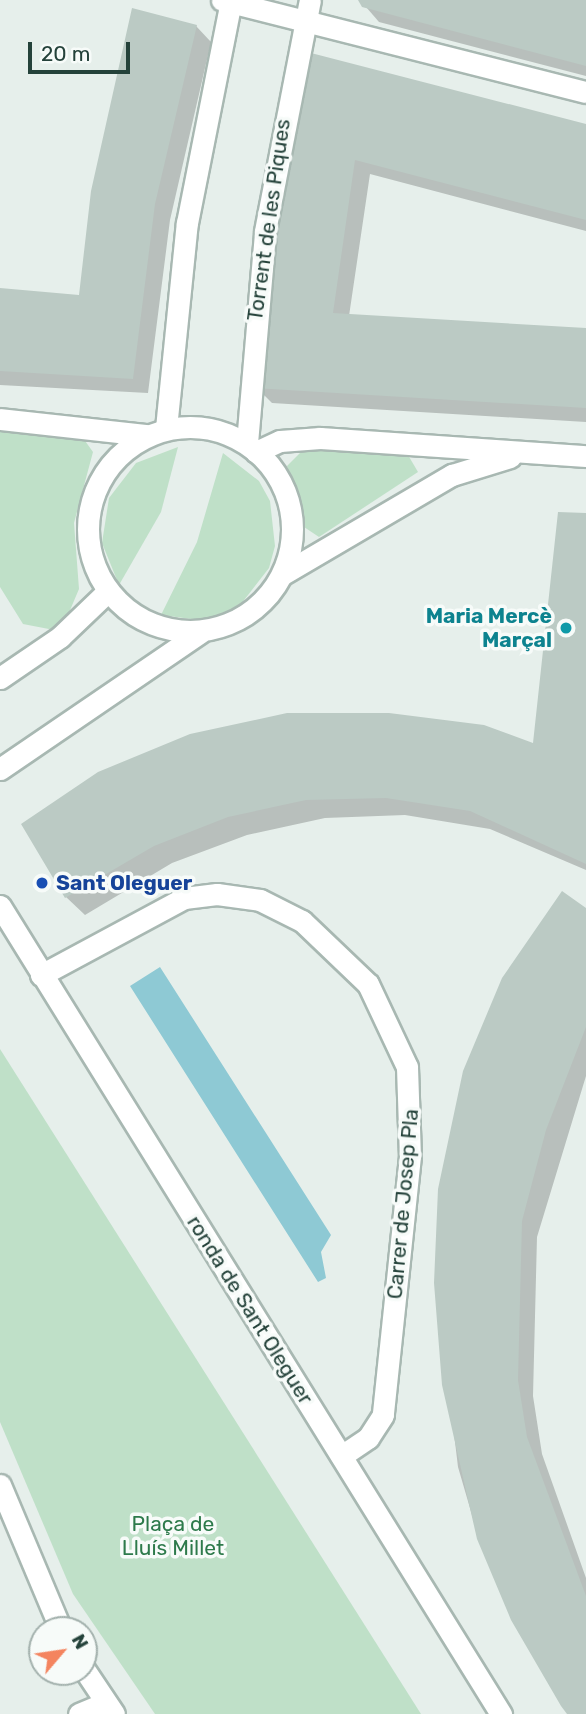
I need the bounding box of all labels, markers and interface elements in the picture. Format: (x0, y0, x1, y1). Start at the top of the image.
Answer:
scale bar (32, 28, 133, 72)
text: 20 m (41, 41, 90, 66)
street label: Torrent de les Piques (242, 117, 296, 323)
place label: Maria Mercè Marçal (426, 603, 552, 653)
marker: Maria Mercè Marçal (558, 620, 574, 636)
place label: Sant Oleguer (56, 870, 192, 896)
marker: Sant Oleguer (34, 875, 50, 891)
street label: Carrer de Josep Pla (382, 1108, 424, 1300)
street label: ronda de Sant Oleguer (182, 1211, 318, 1409)
park label: Plaça de Lluís Millet (122, 1511, 224, 1561)
north arrow (28, 1616, 98, 1686)
text: N (67, 1630, 93, 1653)

